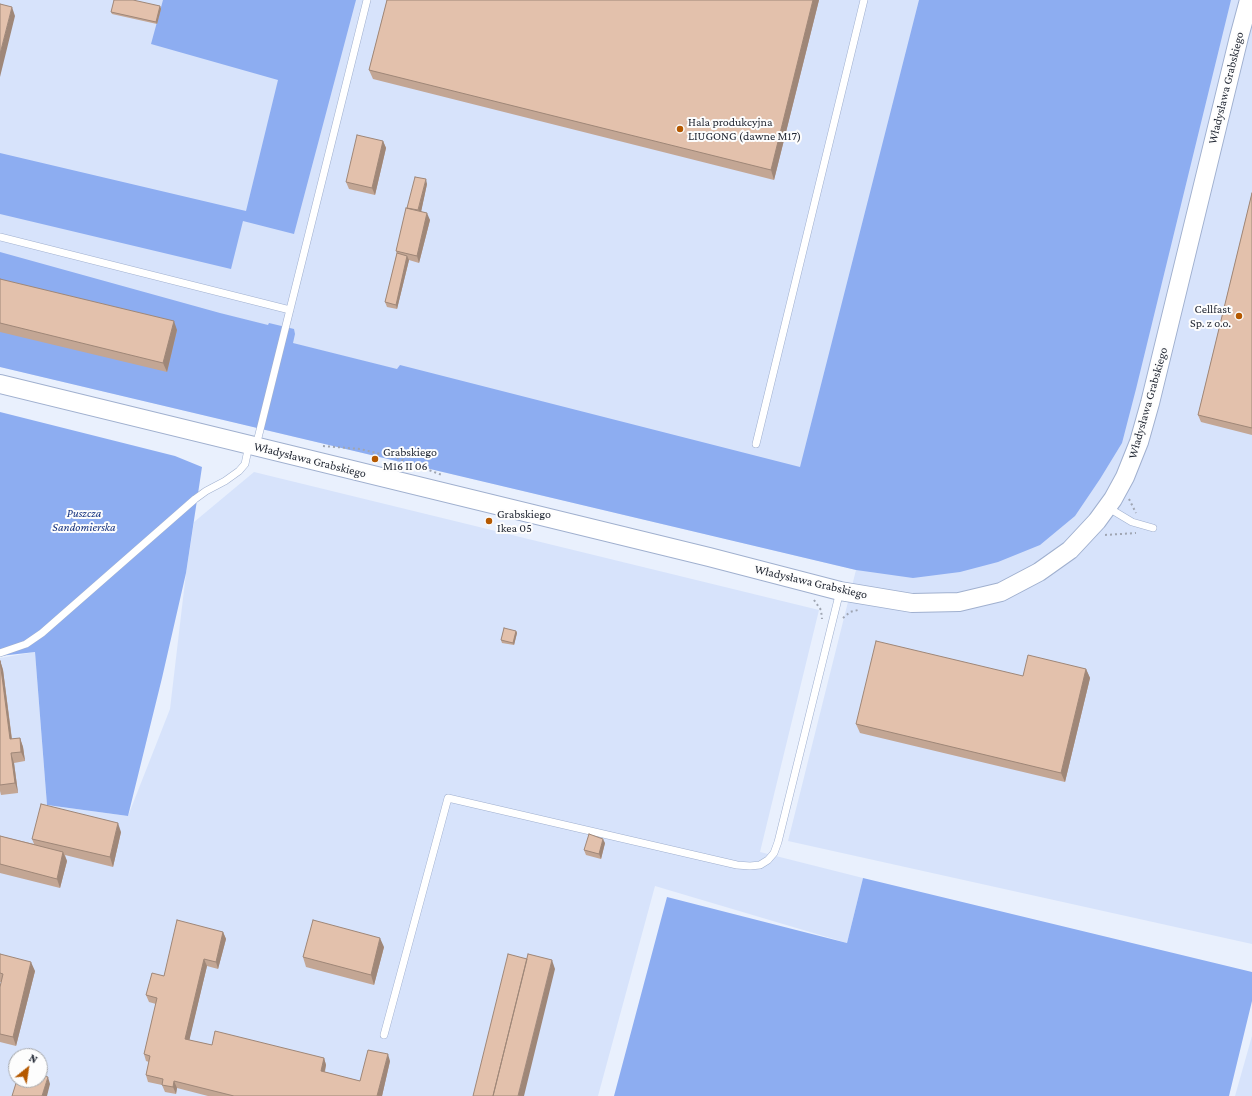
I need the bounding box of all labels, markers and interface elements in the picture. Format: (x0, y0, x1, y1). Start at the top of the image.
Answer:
street label: Władysława Grabskiego (1205, 30, 1247, 146)
place label: Hala produkcyjna LIUGONG (dawne M17) (688, 115, 801, 143)
marker: Hala produkcyjna LIUGONG (dawne M17) (675, 124, 685, 134)
place label: Cellfast Sp. z o.o. (1190, 302, 1231, 330)
marker: Cellfast Sp. z o.o. (1234, 311, 1244, 321)
street label: Władysława Grabskiego (1125, 346, 1171, 460)
street label: Władysława Grabskiego (252, 439, 368, 481)
place label: Grabskiego M16 II 06 (383, 445, 437, 473)
marker: Grabskiego M16 II 06 (370, 454, 380, 464)
park label: Puszcza Sandomierska (52, 506, 116, 534)
place label: Grabskiego Ikea 05 (497, 507, 551, 535)
marker: Grabskiego Ikea 05 (484, 516, 494, 526)
street label: Władysława Grabskiego (753, 562, 869, 602)
north arrow (8, 1048, 48, 1088)
text: N (27, 1051, 40, 1066)

